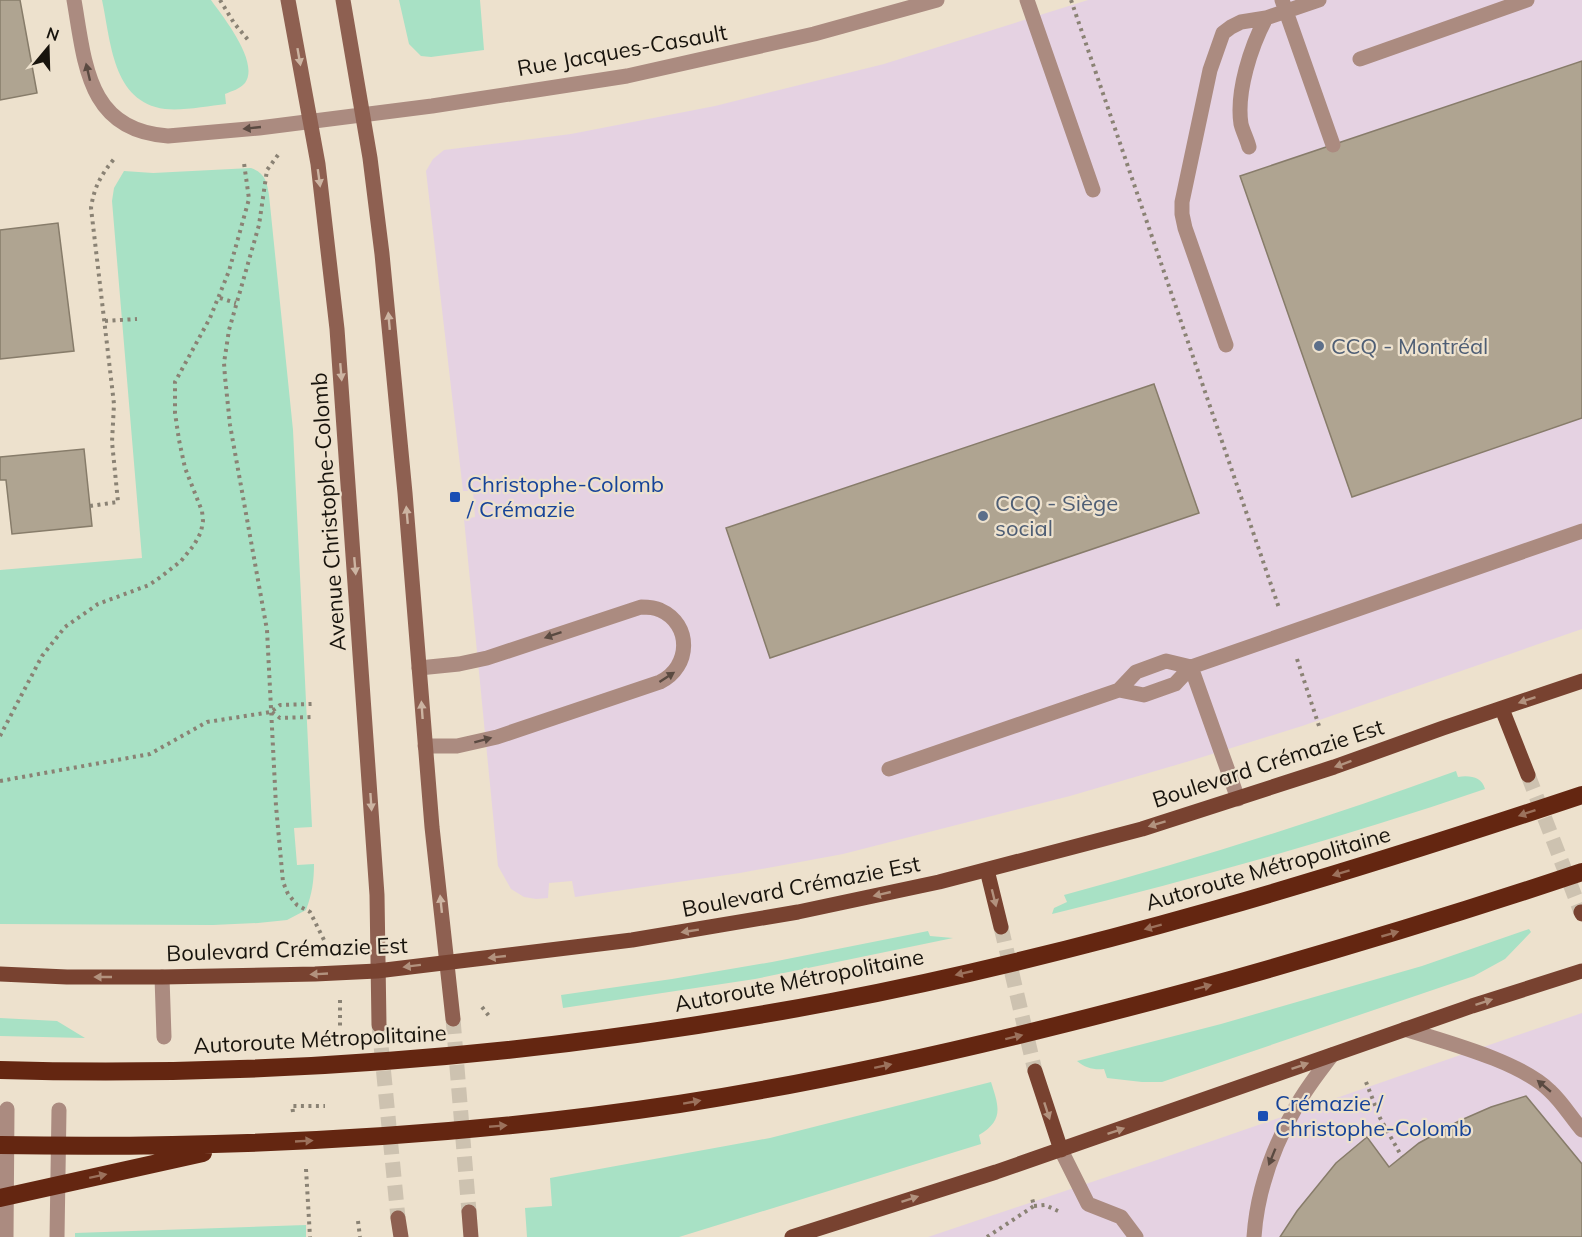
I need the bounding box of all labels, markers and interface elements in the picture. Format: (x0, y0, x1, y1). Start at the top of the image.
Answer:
north arrow (18, 18, 78, 78)
street label: Rue Jacques-Casault (515, 18, 729, 82)
text: N (44, 22, 62, 45)
one-way arrow (295, 48, 304, 67)
one-way arrow (82, 63, 92, 82)
one-way arrow (242, 123, 261, 133)
one-way arrow (315, 168, 324, 187)
one-way arrow (384, 312, 394, 331)
place label: CCQ - Montréal (1331, 332, 1488, 360)
marker: CCQ - Montréal (1312, 339, 1326, 353)
one-way arrow (336, 362, 346, 381)
street label: Avenue Christophe-Colomb (304, 372, 352, 652)
place label: Christophe-Colomb / Crémazie (466, 470, 664, 523)
place label: CCQ - Siège social (995, 489, 1118, 542)
marker: Christophe-Colomb / Crémazie (448, 490, 462, 504)
one-way arrow (402, 506, 412, 525)
marker: CCQ - Siège social (976, 509, 990, 523)
one-way arrow (350, 557, 359, 576)
one-way arrow (544, 631, 562, 641)
one-way arrow (659, 672, 675, 683)
one-way arrow (1518, 696, 1536, 706)
one-way arrow (418, 700, 427, 719)
street label: Boulevard Crémazie Est (1149, 712, 1388, 814)
one-way arrow (474, 735, 492, 745)
one-way arrow (1333, 760, 1351, 770)
one-way arrow (366, 792, 376, 811)
one-way arrow (1517, 809, 1535, 819)
street label: Autoroute Métropolitaine (1142, 820, 1394, 916)
one-way arrow (1148, 820, 1166, 829)
street label: Boulevard Crémazie Est (680, 849, 923, 923)
one-way arrow (1332, 869, 1350, 878)
one-way arrow (990, 889, 1000, 907)
one-way arrow (873, 890, 891, 900)
one-way arrow (436, 894, 445, 913)
one-way arrow (1144, 922, 1163, 932)
one-way arrow (681, 926, 700, 935)
one-way arrow (1381, 929, 1399, 938)
street label: Boulevard Crémazie Est (166, 931, 409, 967)
street label: Autoroute Métropolitaine (672, 942, 926, 1018)
one-way arrow (487, 952, 506, 962)
one-way arrow (402, 962, 421, 971)
one-way arrow (955, 968, 973, 978)
one-way arrow (309, 969, 328, 978)
one-way arrow (94, 972, 113, 982)
one-way arrow (1194, 982, 1212, 992)
one-way arrow (1475, 997, 1493, 1007)
street label: Autoroute Métropolitaine (193, 1018, 447, 1060)
one-way arrow (1005, 1031, 1023, 1041)
one-way arrow (874, 1061, 893, 1070)
one-way arrow (1291, 1061, 1309, 1070)
one-way arrow (1537, 1080, 1552, 1093)
place label: Crémazie / Christophe-Colomb (1275, 1089, 1472, 1142)
one-way arrow (682, 1097, 701, 1106)
one-way arrow (1043, 1102, 1053, 1120)
marker: Crémazie / Christophe-Colomb (1256, 1109, 1270, 1123)
one-way arrow (489, 1121, 508, 1131)
one-way arrow (1107, 1125, 1125, 1135)
one-way arrow (294, 1136, 313, 1145)
one-way arrow (1267, 1149, 1277, 1167)
one-way arrow (89, 1171, 108, 1180)
one-way arrow (901, 1194, 919, 1203)

